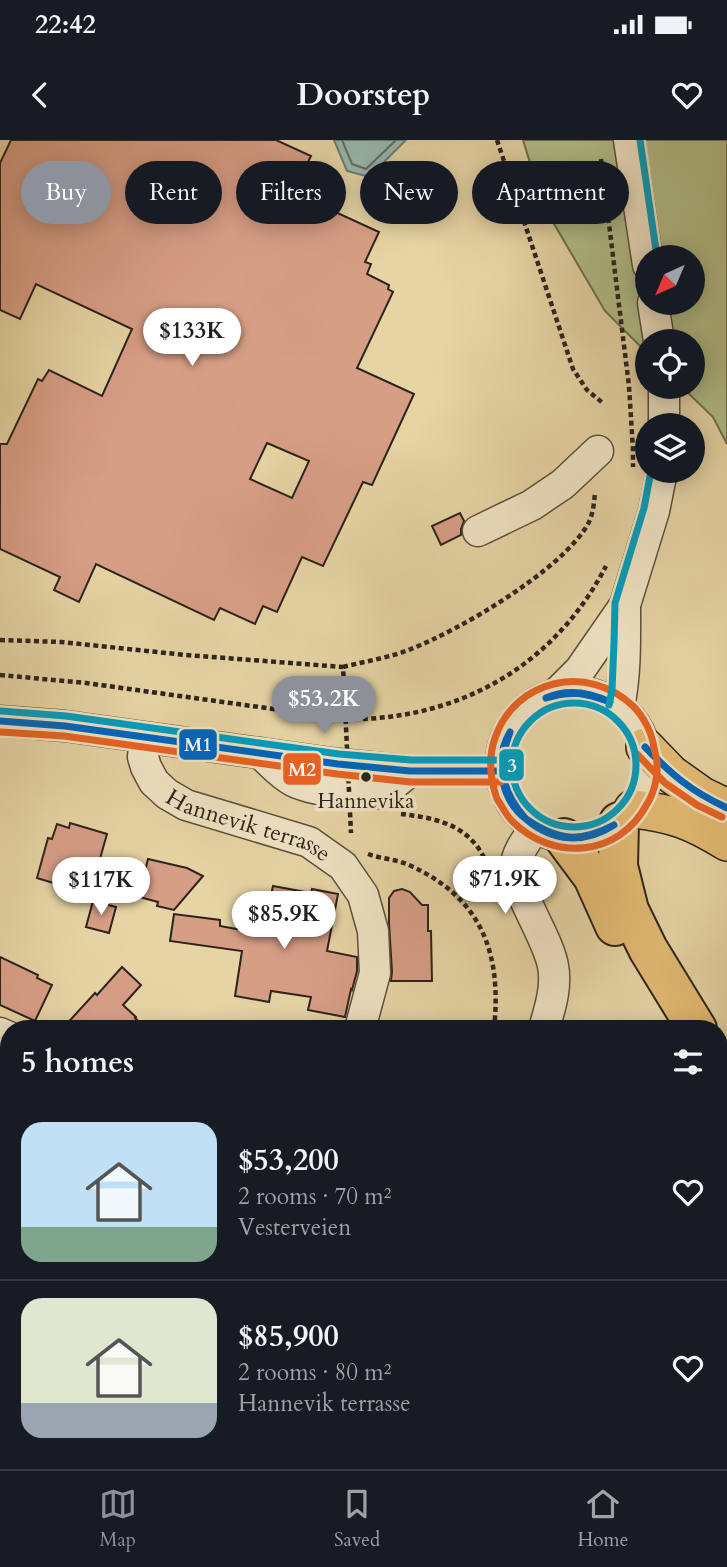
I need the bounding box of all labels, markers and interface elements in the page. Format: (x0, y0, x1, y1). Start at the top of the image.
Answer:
text: 22:42 (35, 7, 96, 42)
text: Doorstep (297, 73, 430, 117)
icon: back (21, 76, 59, 114)
icon: heart (668, 76, 706, 114)
chip: Buy (21, 161, 111, 224)
chip: Rent (125, 161, 222, 224)
chip: Filters (236, 161, 346, 224)
chip: New (360, 161, 458, 224)
chip: Apartment (472, 161, 629, 224)
north arrow (635, 245, 705, 315)
map controls (635, 245, 705, 483)
pin: $133K (143, 308, 241, 368)
text: $133K (159, 315, 225, 346)
button: locate (635, 329, 705, 399)
button: layers (635, 413, 705, 483)
pin: $53.2K (267, 676, 381, 736)
text: $53.2K (288, 683, 360, 714)
line badge: M1 (178, 728, 218, 761)
text: M1 (184, 732, 212, 758)
line badge: 3 (498, 748, 525, 782)
line badge: M2 (282, 752, 322, 786)
text: 3 (507, 753, 517, 779)
text: M2 (288, 757, 316, 783)
marker: Hannevika (359, 770, 373, 784)
street label: Hannevik terrasse (160, 782, 337, 869)
place label: Hannevika (318, 787, 414, 816)
pin: $71.9K (448, 856, 562, 916)
pin: $117K (52, 858, 150, 917)
text: $71.9K (469, 863, 541, 894)
text: $117K (68, 864, 134, 895)
pin: $85.9K (227, 892, 341, 951)
text: $85.9K (248, 898, 320, 929)
text: 5 homes (21, 1042, 134, 1083)
icon: filters (669, 1043, 707, 1081)
text: $53,200 (238, 1140, 339, 1181)
icon: home (77, 1150, 161, 1234)
icon: heart (669, 1173, 707, 1211)
text: 2 rooms · 70 m² (238, 1181, 391, 1212)
text: Vesterveien (238, 1212, 351, 1243)
text: $85,900 (238, 1316, 339, 1357)
icon: home (77, 1326, 161, 1410)
icon: heart (669, 1349, 707, 1387)
text: 2 rooms · 80 m² (238, 1357, 391, 1388)
text: Hannevik terrasse (238, 1388, 411, 1419)
tab: Map (99, 1485, 137, 1553)
tab: Saved (334, 1485, 380, 1553)
tab: Home (577, 1485, 628, 1553)

